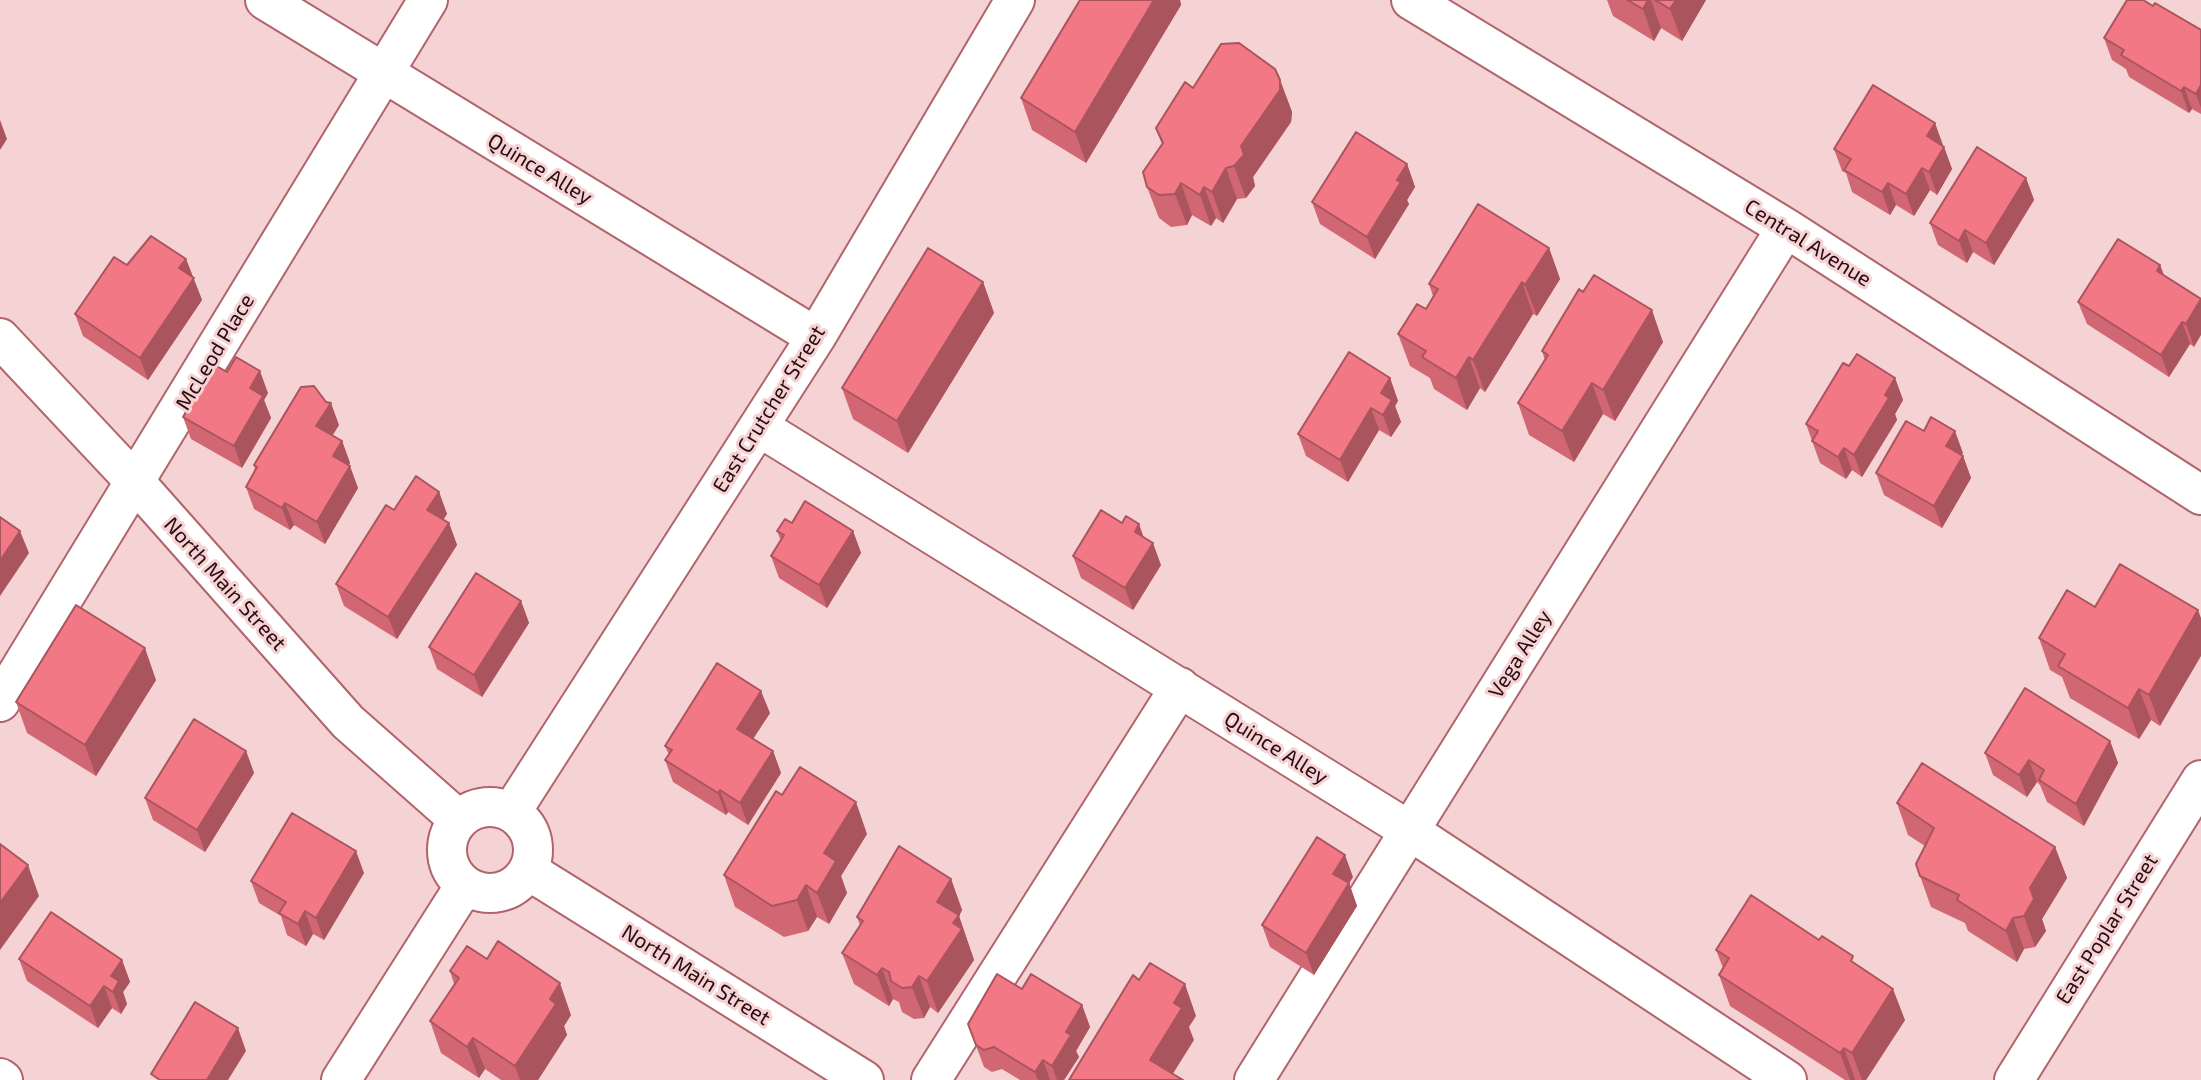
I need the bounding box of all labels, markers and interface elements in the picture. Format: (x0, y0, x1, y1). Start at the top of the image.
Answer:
street label: Quince Alley (483, 128, 597, 210)
street label: Central Avenue (1740, 194, 1876, 292)
street label: McLeod Place (170, 289, 260, 415)
street label: East Crutcher Street (707, 321, 831, 497)
street label: North Main Street (159, 512, 291, 656)
street label: Vega Alley (1483, 605, 1557, 703)
street label: Quince Alley (1220, 706, 1332, 790)
street label: East Poplar Street (2051, 849, 2163, 1009)
street label: North Main Street (617, 919, 775, 1031)

